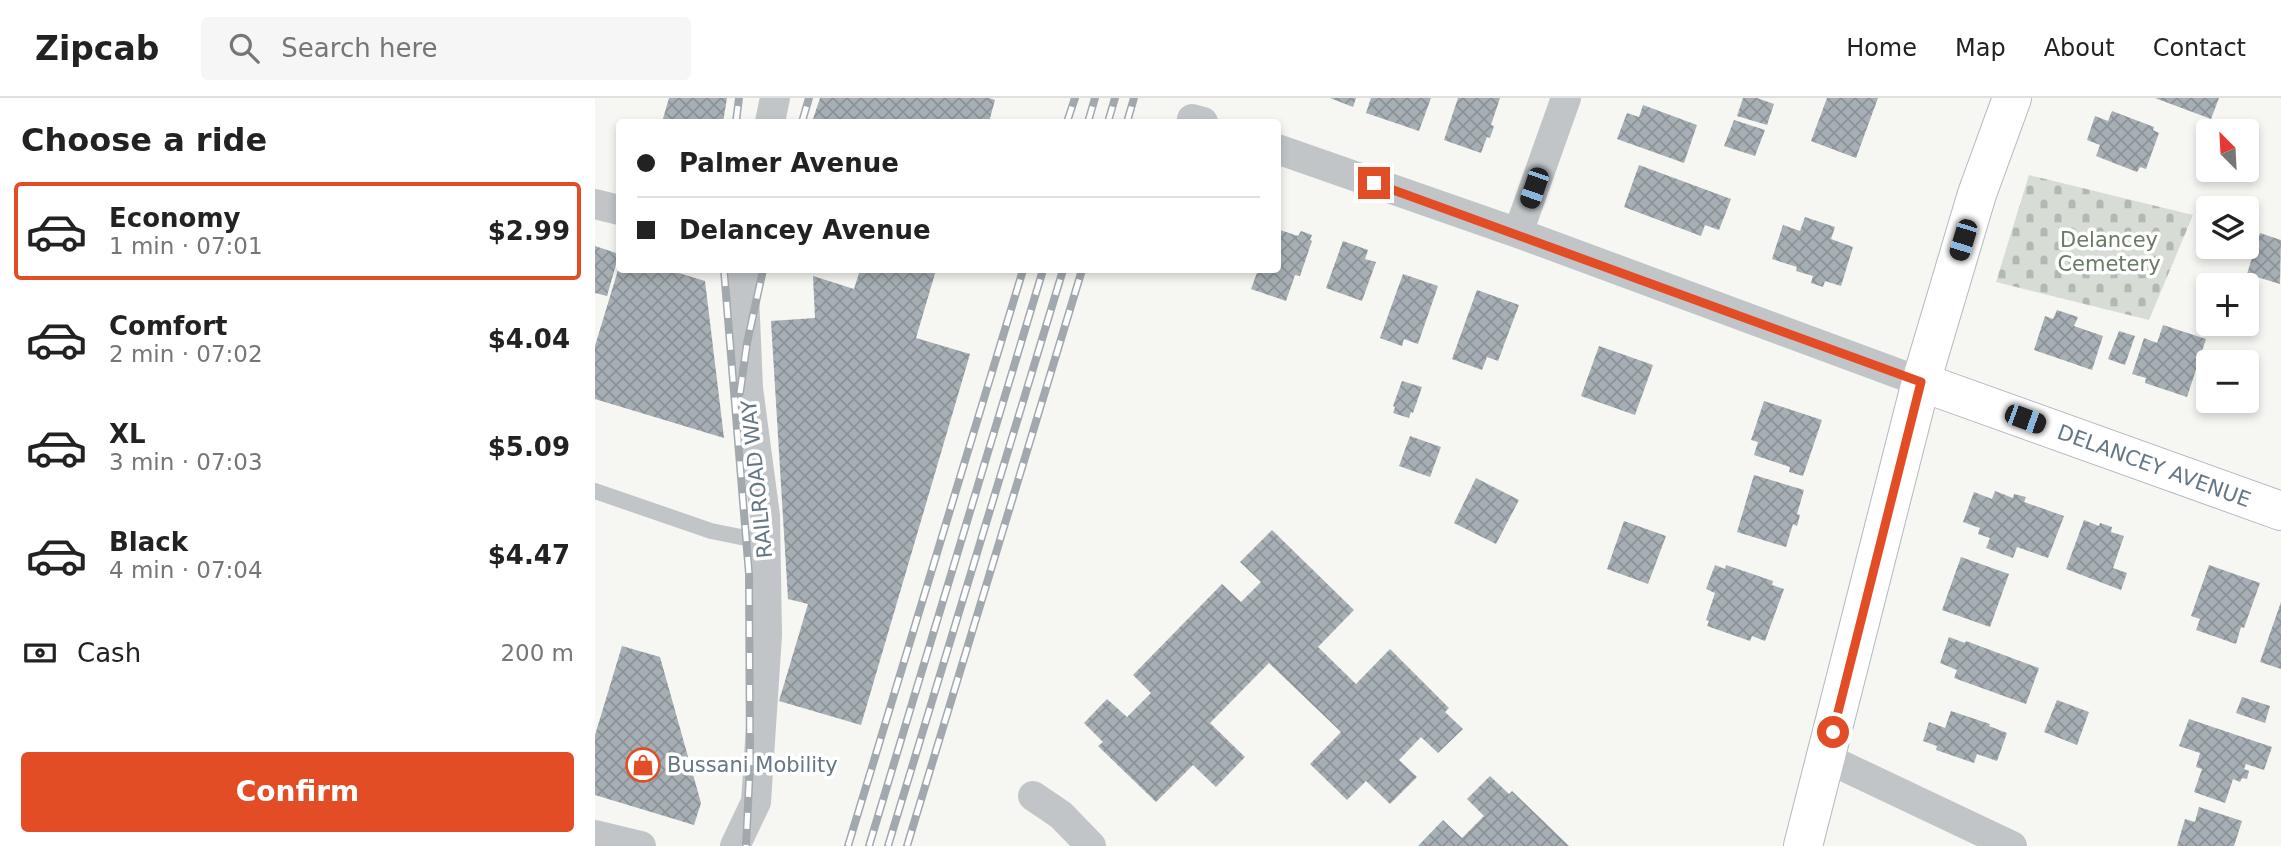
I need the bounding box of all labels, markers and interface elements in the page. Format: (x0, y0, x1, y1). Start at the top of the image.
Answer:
search box (201, 17, 691, 80)
text: Zipcab (35, 29, 159, 68)
icon: search (225, 29, 263, 67)
text: Search here (281, 33, 438, 63)
text: Home (1846, 34, 1917, 62)
text: Map (1955, 34, 2006, 62)
text: About (2044, 34, 2115, 62)
text: Contact (2153, 34, 2246, 62)
north arrow (2196, 119, 2259, 182)
map controls (2196, 119, 2259, 413)
text: Choose a ride (21, 121, 267, 159)
text: Palmer Avenue (679, 148, 899, 178)
car (1518, 165, 1551, 211)
route end (1358, 167, 1390, 199)
button: layers (2196, 196, 2259, 259)
icon: car (25, 200, 88, 263)
text: Economy (109, 203, 240, 233)
text: Delancey Avenue (679, 215, 931, 245)
text: $2.99 (488, 216, 570, 246)
car (1947, 217, 1980, 263)
park label: Delancey Cemetery (2057, 228, 2161, 276)
text: 1 min · 07:01 (109, 233, 263, 259)
button: + (2196, 273, 2259, 336)
icon: car (25, 308, 88, 371)
text: Comfort (109, 311, 227, 341)
text: $4.04 (488, 324, 570, 354)
text: 2 min · 07:02 (109, 341, 263, 367)
button: − (2196, 350, 2259, 413)
street label: RAILROAD WAY (737, 398, 777, 559)
car (2002, 402, 2049, 436)
icon: car (25, 416, 88, 479)
text: XL (109, 419, 146, 449)
street label: DELANCEY AVENUE (2054, 420, 2254, 512)
text: $5.09 (488, 432, 570, 462)
text: 3 min · 07:03 (109, 449, 263, 475)
icon: car (25, 524, 88, 587)
text: Black (109, 527, 188, 557)
text: $4.47 (488, 540, 570, 570)
text: 4 min · 07:04 (109, 557, 263, 583)
icon: cash (21, 634, 59, 672)
text: Cash (77, 638, 141, 668)
text: 200 m (500, 640, 574, 666)
route start (1817, 716, 1849, 748)
shop icon: Bussani Mobility (624, 746, 662, 784)
button: Confirm (21, 752, 574, 832)
place label: Bussani Mobility (667, 753, 838, 777)

